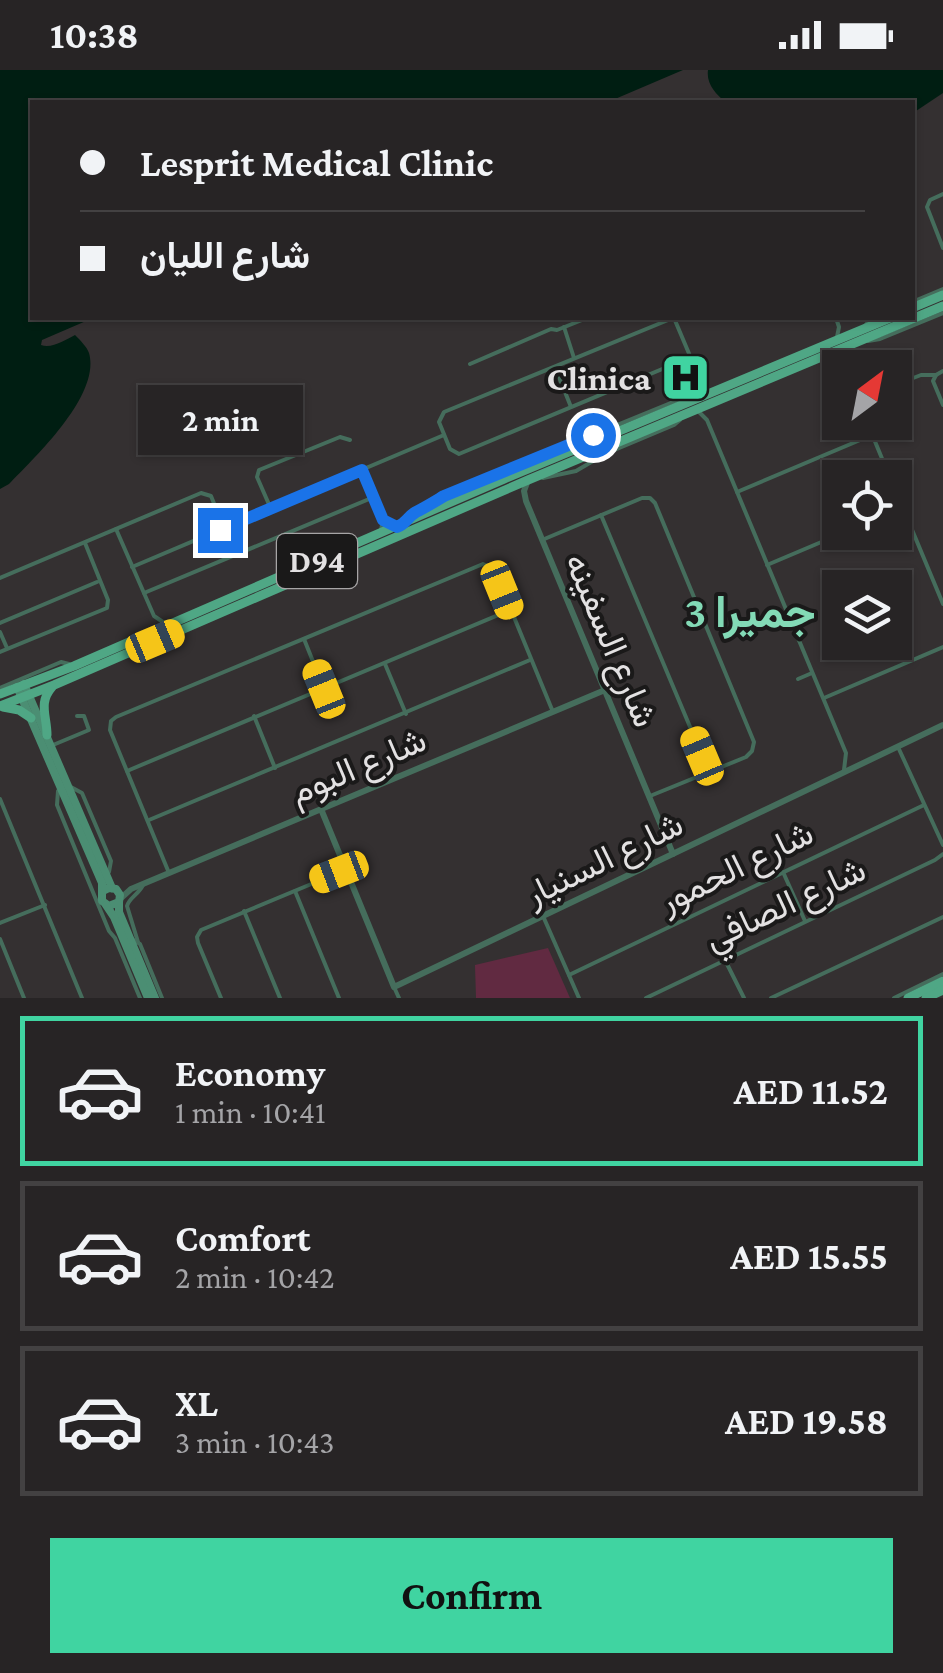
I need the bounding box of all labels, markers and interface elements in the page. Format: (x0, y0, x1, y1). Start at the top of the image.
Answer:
text: 10:38 (50, 14, 139, 56)
text: Lesprit Medical Clinic (140, 142, 493, 184)
text: شارع الليان (140, 234, 310, 276)
north arrow (822, 350, 912, 440)
map controls (822, 350, 912, 660)
hospital icon: Clinica (660, 352, 712, 404)
place label: Clinica (546, 359, 651, 398)
callout: 2 min (138, 385, 302, 455)
text: 2 min (182, 402, 259, 438)
route start (571, 413, 616, 458)
button: locate (822, 460, 912, 550)
route end (198, 508, 243, 553)
road number: D94 (277, 534, 357, 588)
street label: شارع السفينه (553, 547, 665, 734)
car (477, 557, 527, 623)
button: layers (822, 570, 912, 660)
district label: جميرا 3 (684, 587, 816, 639)
car (122, 615, 188, 667)
car (299, 656, 349, 722)
street label: شارع البوم (284, 720, 433, 816)
car (676, 723, 728, 789)
street label: شارع السنيار (518, 804, 691, 918)
street label: شارع الحمور (652, 813, 821, 925)
car (306, 847, 372, 897)
street label: شارع الصافي (698, 850, 875, 966)
icon: car (55, 1046, 145, 1136)
text: Economy (175, 1052, 325, 1094)
text: AED 11.52 (734, 1070, 888, 1112)
text: 1 min · 10:41 (175, 1094, 326, 1130)
icon: car (55, 1211, 145, 1301)
text: Comfort (175, 1217, 311, 1259)
text: AED 15.55 (730, 1235, 888, 1277)
text: 2 min · 10:42 (175, 1259, 335, 1295)
icon: car (55, 1376, 145, 1466)
text: XL (175, 1382, 218, 1424)
text: AED 19.58 (725, 1400, 888, 1442)
text: 3 min · 10:43 (175, 1424, 334, 1460)
button: Confirm (50, 1538, 893, 1653)

